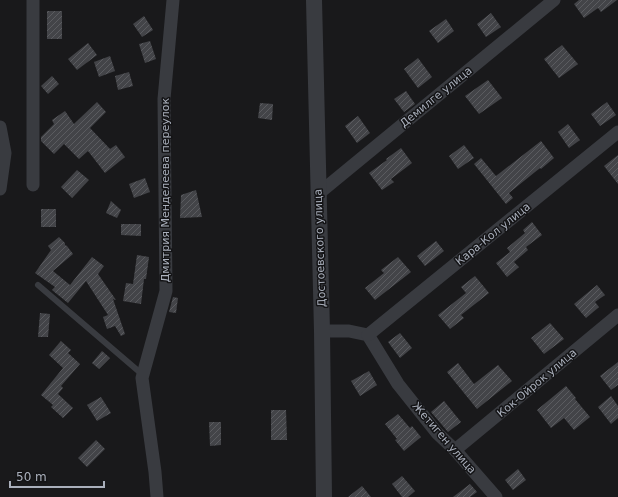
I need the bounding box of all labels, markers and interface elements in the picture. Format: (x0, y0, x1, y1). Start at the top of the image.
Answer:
street label: Демилге улица (397, 64, 475, 130)
street label: Дмитрия Менделеева переулок (159, 97, 172, 282)
street label: Достоевского улица (311, 189, 329, 307)
street label: Кара-Кол улица (453, 200, 533, 268)
street label: Кок-Ойрок улица (495, 346, 579, 420)
street label: Жетиген улица (409, 400, 479, 476)
scale bar (10, 463, 104, 489)
text: 50 m (16, 470, 47, 484)

